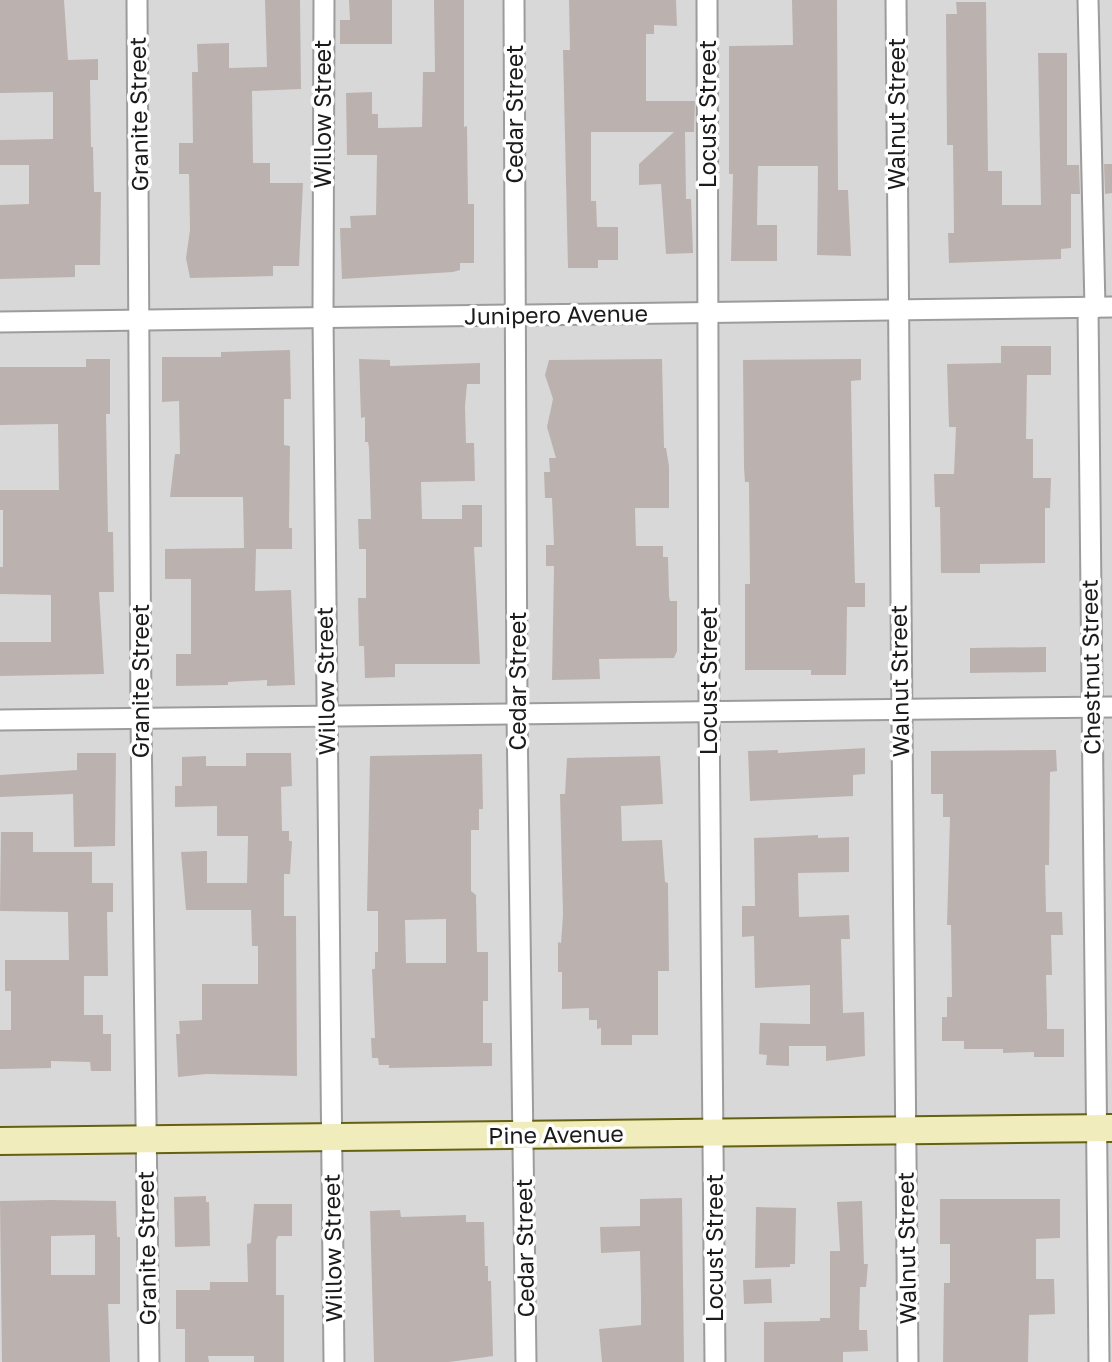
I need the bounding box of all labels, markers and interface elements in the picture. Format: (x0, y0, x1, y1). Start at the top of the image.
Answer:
street label: Granite Street (123, 36, 153, 192)
street label: Walnut Street (882, 38, 910, 190)
street label: Willow Street (308, 40, 336, 188)
street label: Locust Street (693, 40, 721, 188)
street label: Cedar Street (500, 45, 528, 183)
street label: Junipero Avenue (464, 298, 648, 330)
street label: Chestnut Street (1074, 579, 1106, 755)
street label: Granite Street (126, 604, 154, 758)
street label: Walnut Street (884, 604, 914, 758)
street label: Willow Street (310, 606, 340, 756)
street label: Locust Street (694, 607, 722, 755)
street label: Cedar Street (503, 612, 531, 750)
street label: Pine Avenue (488, 1119, 624, 1149)
street label: Granite Street (131, 1170, 161, 1326)
street label: Walnut Street (891, 1171, 921, 1325)
street label: Willow Street (317, 1173, 347, 1323)
street label: Locust Street (700, 1174, 728, 1322)
street label: Cedar Street (509, 1178, 539, 1318)

